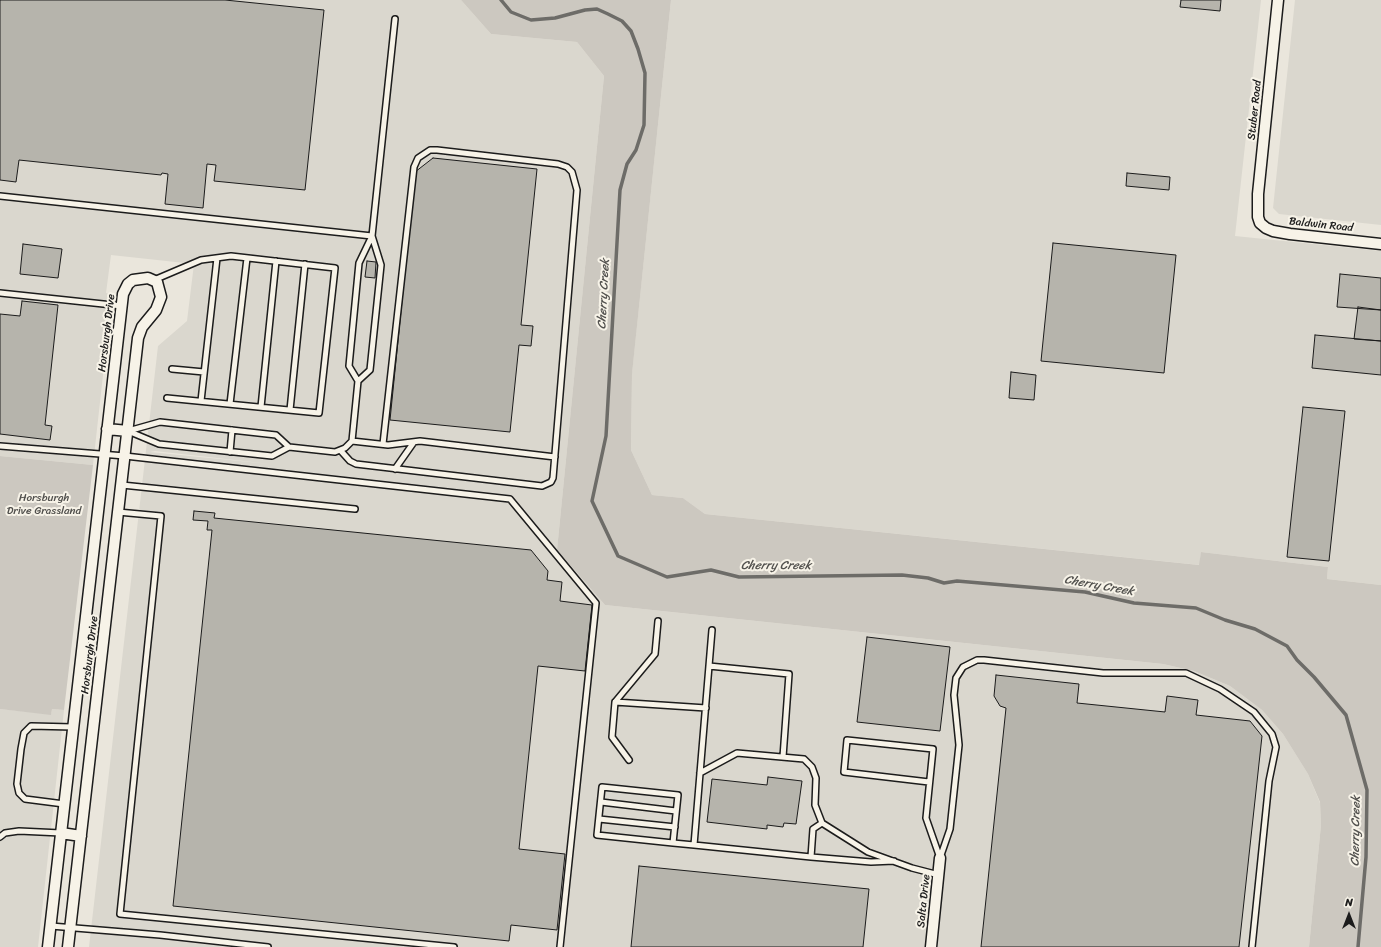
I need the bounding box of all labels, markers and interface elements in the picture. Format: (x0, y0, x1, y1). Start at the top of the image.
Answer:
street label: Stuber Road (1245, 79, 1265, 141)
street label: Baldwin Road (1288, 215, 1354, 235)
water label: Cherry Creek (595, 259, 613, 329)
street label: Horsburgh Drive (96, 293, 118, 373)
park label: Horsburgh Drive Grassland (7, 491, 81, 517)
water label: Cherry Creek (741, 559, 811, 573)
water label: Cherry Creek (1063, 573, 1135, 599)
street label: Horsburgh Drive (79, 615, 101, 695)
water label: Cherry Creek (1348, 796, 1364, 866)
street label: Salta Drive (915, 874, 933, 928)
text: N (1345, 893, 1353, 912)
north arrow (1329, 895, 1369, 935)

